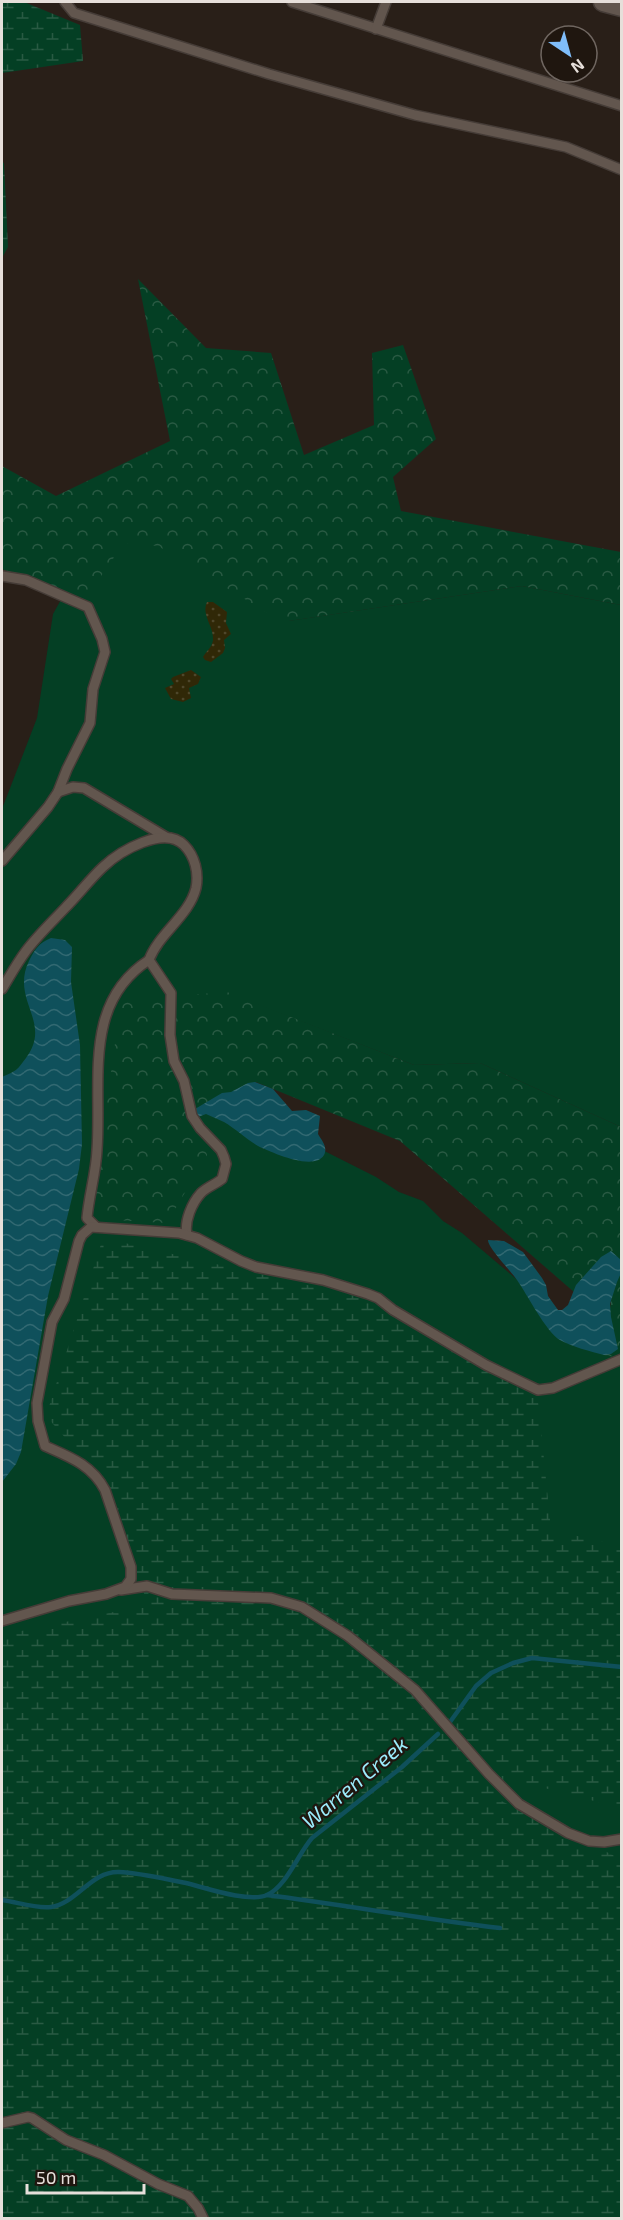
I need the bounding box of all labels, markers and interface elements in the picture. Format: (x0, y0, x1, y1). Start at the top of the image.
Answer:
north arrow (539, 24, 599, 84)
text: N (568, 55, 588, 78)
water label: Warren Creek (296, 1731, 412, 1833)
scale bar (27, 2157, 144, 2195)
text: 50 m (36, 2166, 76, 2188)

